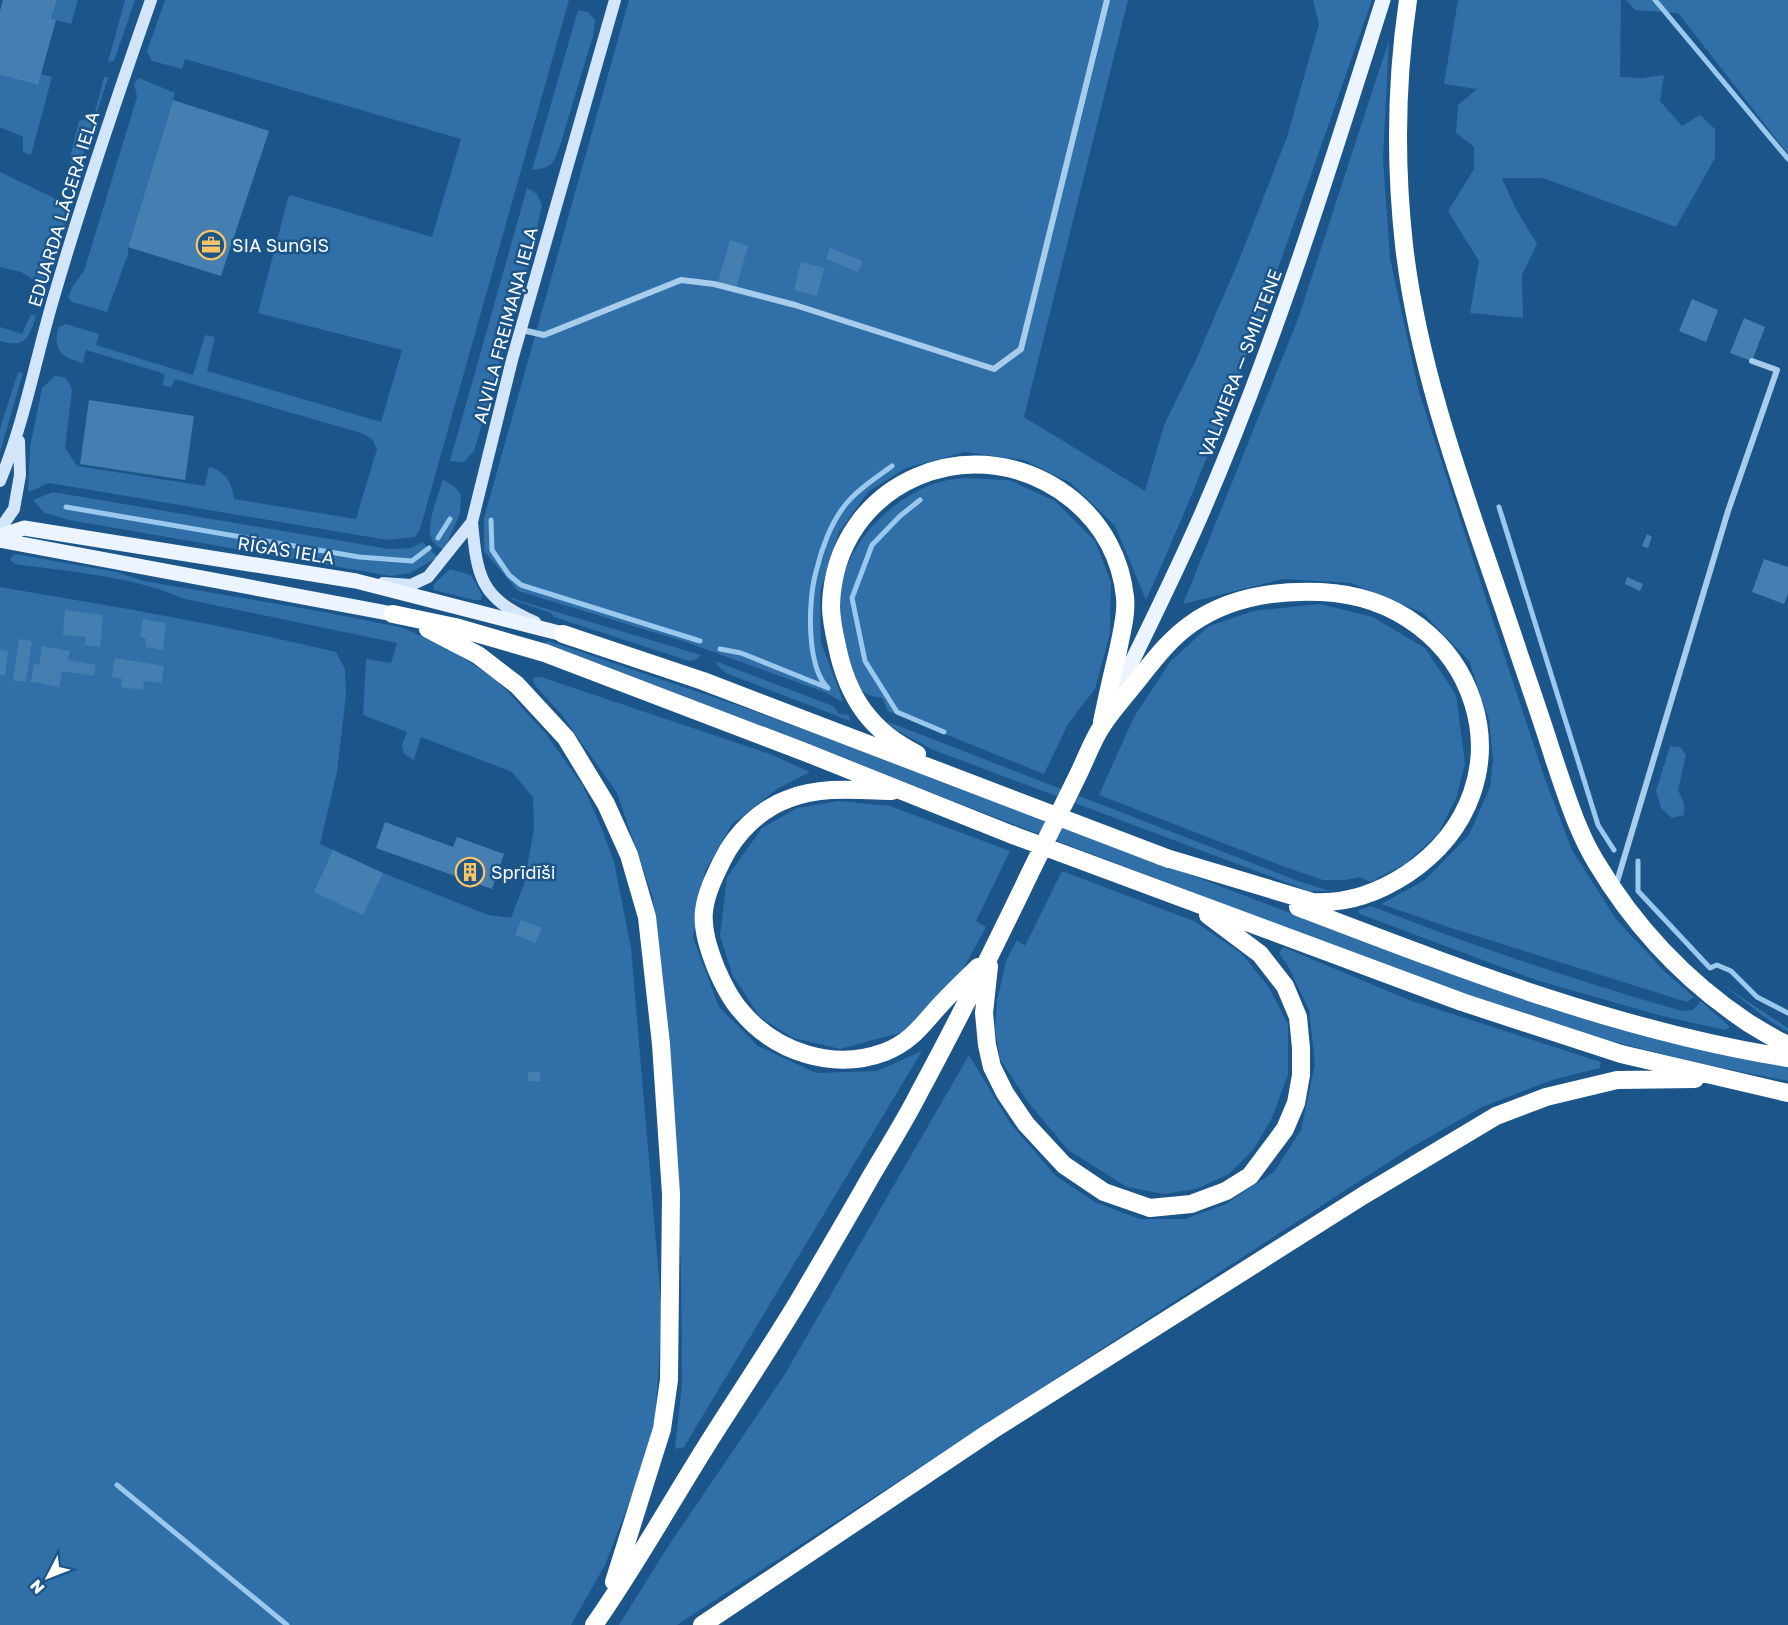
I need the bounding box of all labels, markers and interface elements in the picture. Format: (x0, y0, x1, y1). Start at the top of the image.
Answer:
street label: EDUARDA LĀCERA IELA (23, 109, 103, 309)
street label: ALVILA FREIMAŅA IELA (468, 224, 543, 426)
office icon: SIA SunGIS (195, 229, 227, 261)
place label: SIA SunGIS (232, 234, 329, 256)
street label: VALMIERA — SMILTENE (1194, 266, 1286, 460)
street label: RĪGAS IELA (236, 531, 336, 569)
building icon: Sprīdīši (454, 856, 486, 888)
place label: Sprīdīši (491, 861, 556, 883)
north arrow (18, 1547, 78, 1607)
text: N (25, 1576, 48, 1598)

